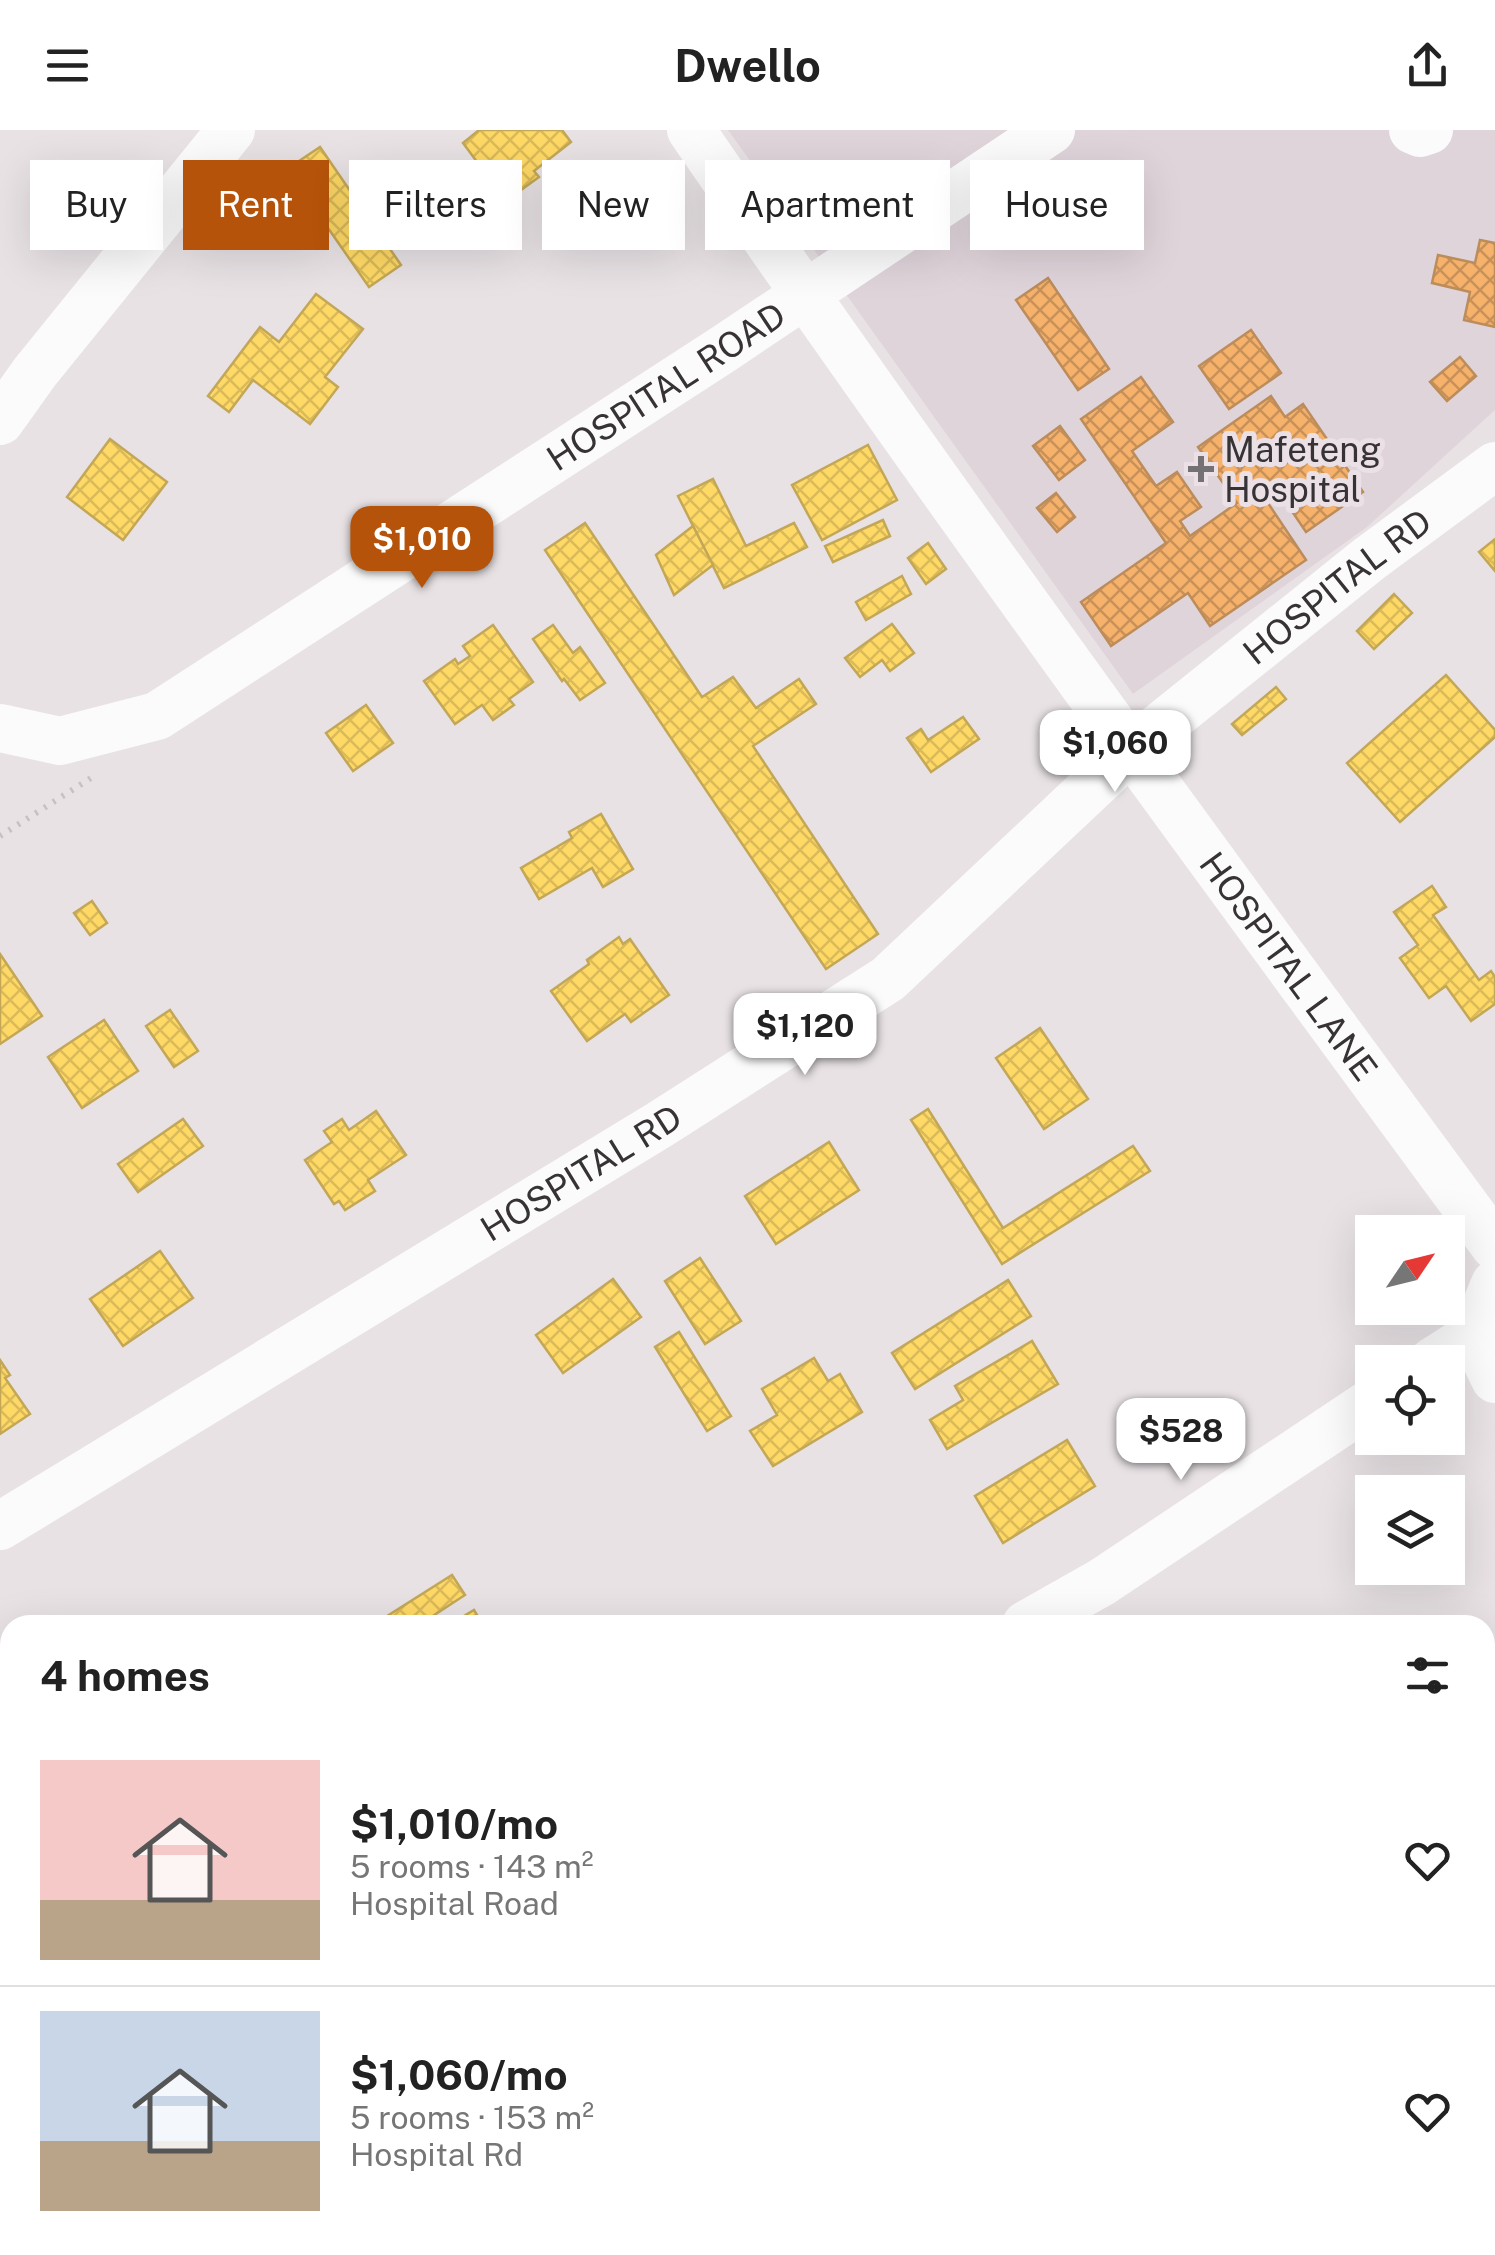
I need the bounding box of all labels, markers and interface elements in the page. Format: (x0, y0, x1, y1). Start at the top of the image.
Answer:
icon: menu (40, 38, 95, 93)
icon: share (1400, 38, 1455, 93)
text: Dwello (674, 39, 821, 92)
chip: Buy (30, 160, 163, 250)
chip: Rent (183, 160, 329, 250)
chip: Filters (349, 160, 522, 250)
chip: New (542, 160, 685, 250)
chip: Apartment (705, 160, 950, 250)
chip: House (970, 160, 1144, 250)
street label: HOSPITAL ROAD (539, 293, 793, 479)
place label: Mafeteng Hospital (1224, 429, 1381, 510)
marker: Mafeteng Hospital (1188, 456, 1214, 482)
street label: HOSPITAL RD (1235, 500, 1439, 672)
pin: $1,010 (341, 506, 503, 591)
text: $1,010 (372, 520, 472, 557)
pin: $1,060 (1034, 710, 1196, 795)
text: $1,060 (1062, 724, 1168, 761)
street label: HOSPITAL LANE (1192, 844, 1386, 1088)
pin: $1,120 (724, 993, 886, 1078)
text: $1,120 (756, 1007, 854, 1044)
street label: HOSPITAL RD (473, 1096, 689, 1249)
north arrow (1355, 1215, 1465, 1325)
map controls (1355, 1215, 1465, 1585)
button: locate (1355, 1345, 1465, 1455)
pin: $528 (1122, 1398, 1240, 1483)
text: $528 (1138, 1412, 1224, 1449)
button: layers (1355, 1475, 1465, 1585)
icon: filters (1400, 1648, 1455, 1703)
text: 4 homes (40, 1651, 210, 1700)
text: $1,010/mo (350, 1799, 558, 1848)
icon: home (120, 1800, 240, 1920)
icon: heart (1400, 1833, 1455, 1888)
text: 5 rooms · 143 m² (350, 1848, 594, 1885)
text: Hospital Road (350, 1885, 559, 1922)
text: $1,060/mo (350, 2050, 568, 2099)
icon: home (120, 2051, 240, 2171)
icon: heart (1400, 2084, 1455, 2139)
text: 5 rooms · 153 m² (350, 2099, 594, 2136)
text: Hospital Rd (350, 2136, 523, 2173)

